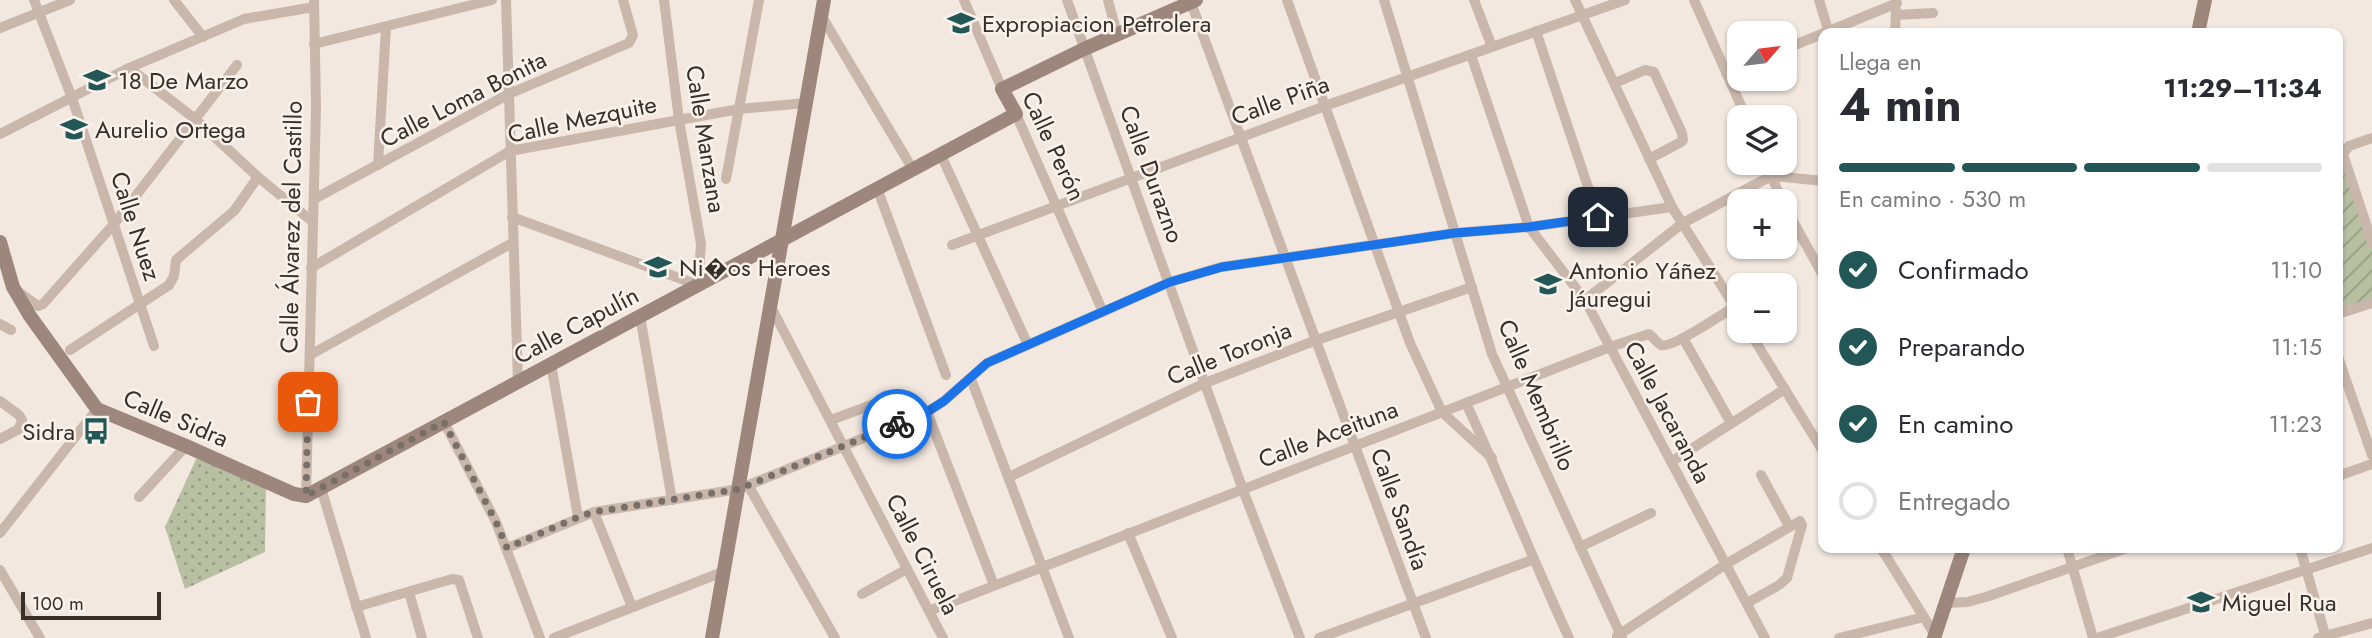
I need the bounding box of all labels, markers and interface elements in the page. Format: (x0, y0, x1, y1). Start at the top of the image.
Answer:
place label: Expropiacion Petrolera (982, 6, 1211, 41)
school or university icon: Expropiacion Petrolera (946, 8, 976, 38)
north arrow (1727, 21, 1797, 91)
map controls (1727, 21, 1797, 343)
street label: Calle Loma Bonita (374, 42, 552, 156)
text: Llega en (1839, 45, 1921, 79)
place label: 18 De Marzo (118, 63, 249, 98)
street label: Calle Manzana (677, 63, 735, 215)
school or university icon: 18 De Marzo (82, 65, 112, 95)
street label: Calle Piña (1226, 66, 1334, 134)
text: 11:29–11:34 (2163, 69, 2322, 107)
text: 4 min (1839, 72, 1962, 138)
street label: Calle Mezquite (504, 86, 660, 152)
street label: Calle Perón (1013, 86, 1095, 206)
street label: Calle Álvarez del Castillo (271, 100, 311, 354)
street label: Calle Durazno (1111, 100, 1193, 248)
button: layers (1727, 105, 1797, 175)
place label: Aurelio Ortega (95, 112, 246, 147)
school or university icon: Aurelio Ortega (59, 114, 89, 144)
street label: Calle Nuez (102, 167, 170, 285)
text: En camino · 530 m (1839, 182, 2026, 216)
pin (1568, 187, 1628, 247)
button: + (1727, 189, 1797, 259)
icon: home (1579, 198, 1617, 236)
place label: Ni�os Heroes (679, 250, 830, 285)
icon: check (1839, 251, 1877, 289)
text: Confirmado (1898, 251, 2029, 289)
school or university icon: Ni�os Heroes (643, 252, 673, 282)
place label: Antonio Yáñez Jáuregui (1566, 253, 1716, 316)
text: 11:10 (2270, 253, 2322, 287)
school or university icon: Antonio Yáñez Jáuregui (1533, 269, 1563, 299)
button: − (1727, 273, 1797, 343)
street label: Calle Capulín (507, 277, 645, 373)
street label: Calle Toronja (1161, 312, 1297, 394)
street label: Calle Membrillo (1489, 314, 1585, 476)
icon: check (1839, 328, 1877, 366)
text: Preparando (1898, 328, 2025, 366)
text: 11:15 (2271, 330, 2322, 364)
street label: Calle Jacaranda (1616, 335, 1720, 489)
pin (278, 372, 338, 432)
street label: Calle Sidra (118, 380, 234, 456)
icon: bag (289, 383, 327, 421)
courier (862, 389, 932, 459)
street label: Calle Aceituna (1253, 391, 1403, 477)
icon: bike (878, 405, 916, 443)
icon: check (1839, 405, 1877, 443)
text: En camino (1898, 405, 2014, 443)
text: 11:23 (2269, 407, 2322, 441)
place label: Sidra (22, 414, 75, 449)
bus stop icon: Sidra (81, 416, 111, 446)
street label: Calle Sandía (1362, 443, 1438, 575)
text: Entregado (1898, 482, 2010, 520)
street label: Calle Ciruela (878, 487, 968, 621)
place label: Miguel Rua (2222, 585, 2337, 620)
school or university icon: Miguel Rua (2186, 587, 2216, 617)
scale bar (21, 589, 161, 621)
text: 100 m (32, 590, 84, 617)

